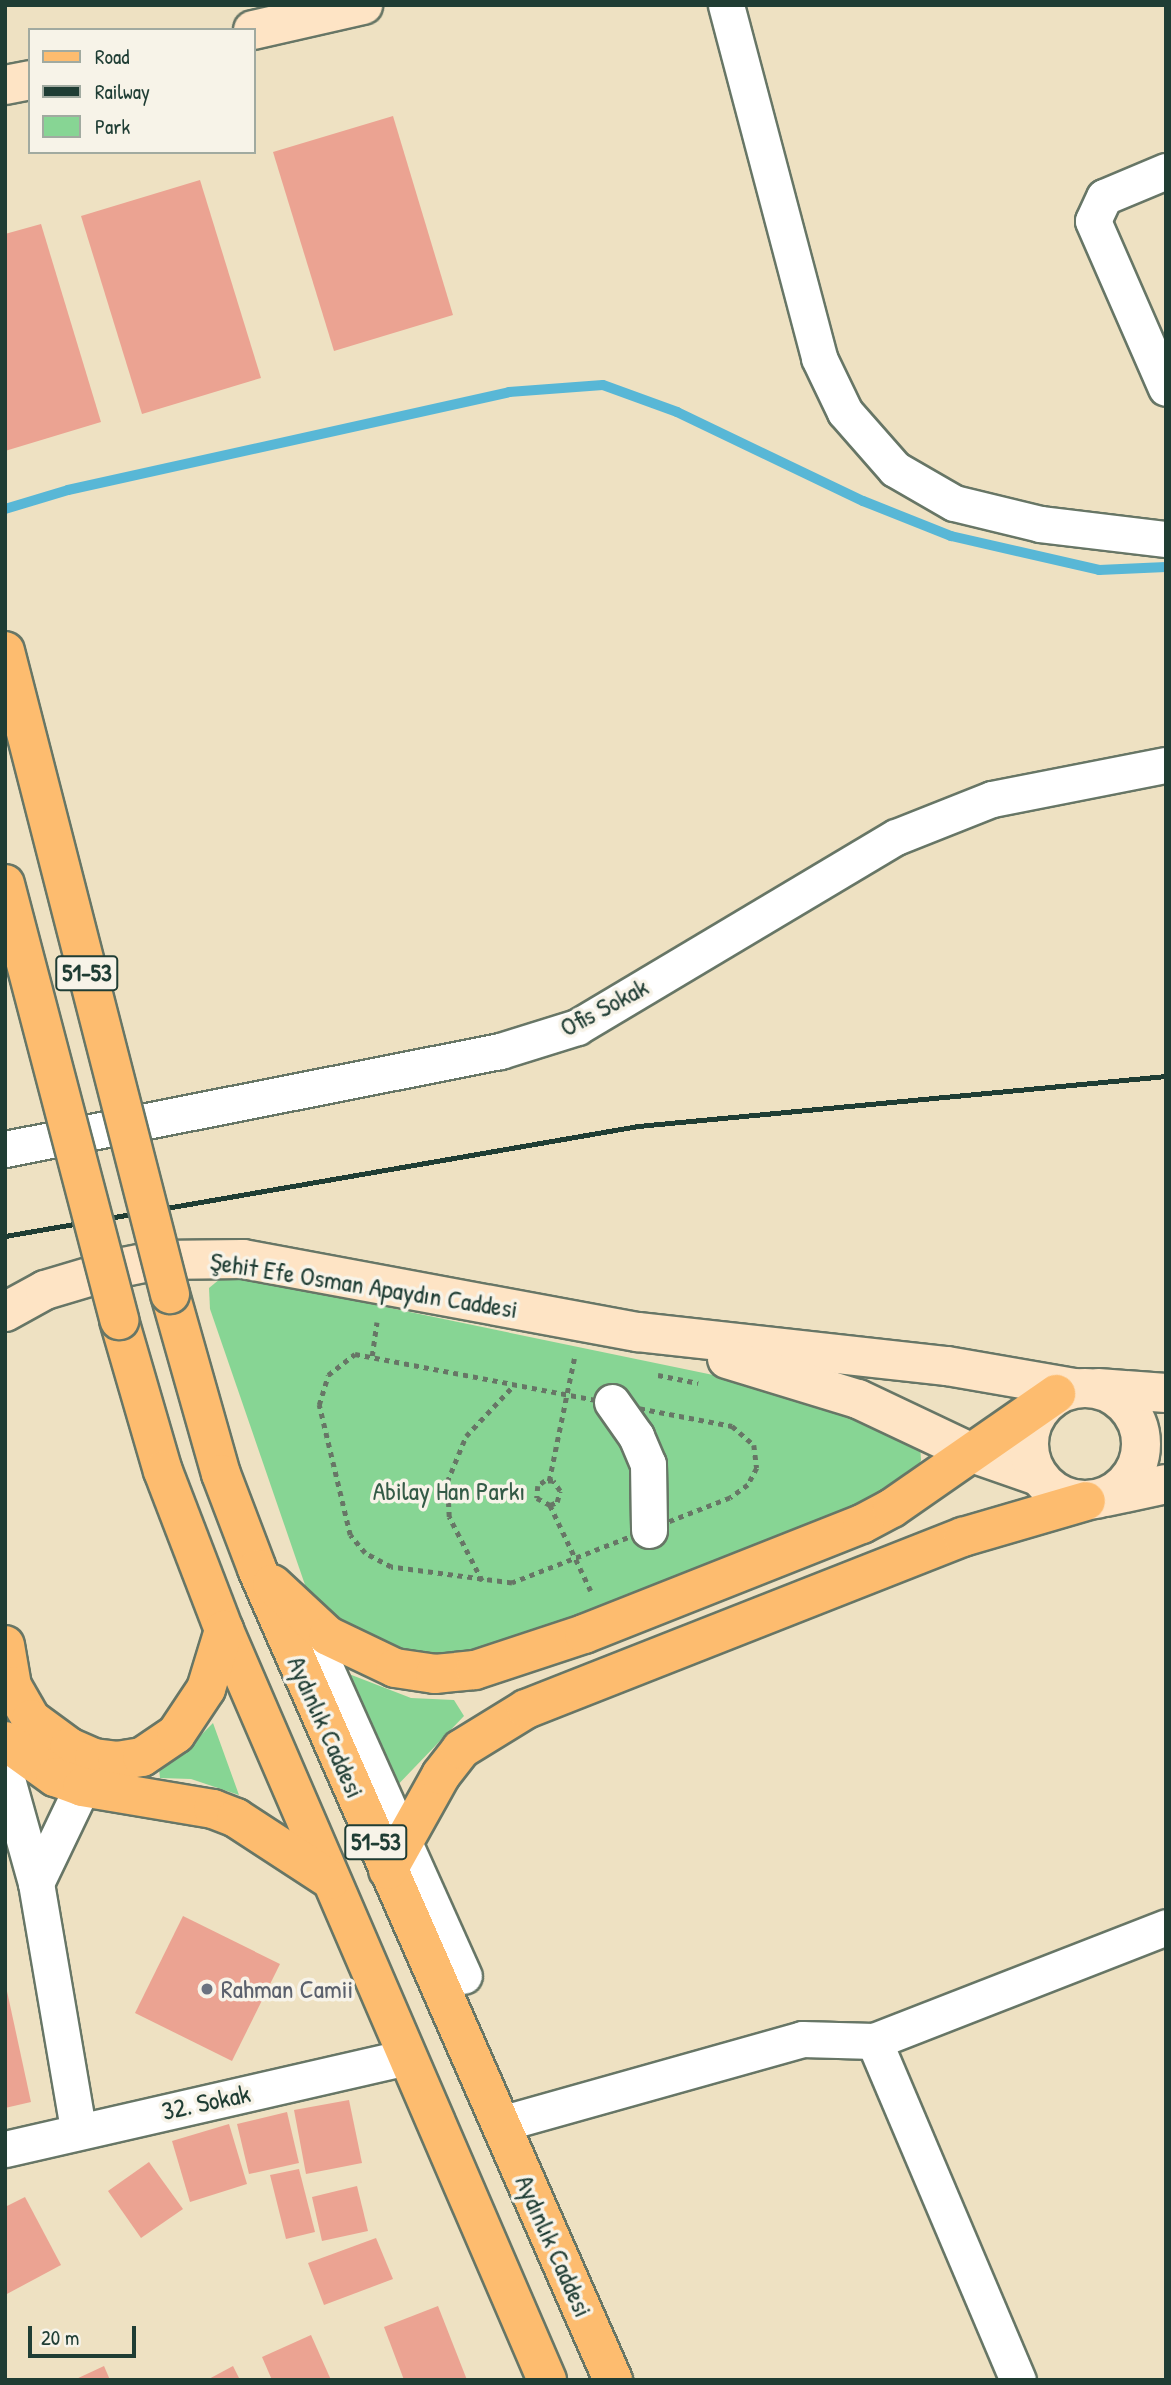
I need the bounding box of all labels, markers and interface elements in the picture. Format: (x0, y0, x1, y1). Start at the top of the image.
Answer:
legend (28, 28, 256, 154)
text: Road (95, 42, 129, 71)
text: Railway (95, 77, 150, 106)
text: Park (95, 112, 130, 141)
road number: 51-53 (54, 953, 120, 993)
street label: Ofis Sokak (555, 971, 653, 1043)
street label: Şehit Efe Osman Apaydın Caddesi (208, 1245, 520, 1325)
park label: Abilay Han Parkı (373, 1475, 525, 1507)
street label: Aydınlık Caddesi (281, 1651, 371, 1803)
road number: 51-53 (343, 1822, 409, 1863)
place label: Rahman Camii (221, 1973, 353, 2005)
marker: Rahman Camii (199, 1981, 215, 1997)
street label: 32. Sokak (159, 2077, 253, 2127)
street label: Aydınlık Caddesi (509, 2170, 599, 2322)
scale bar (32, 2312, 140, 2356)
text: 20 m (41, 2323, 79, 2352)

